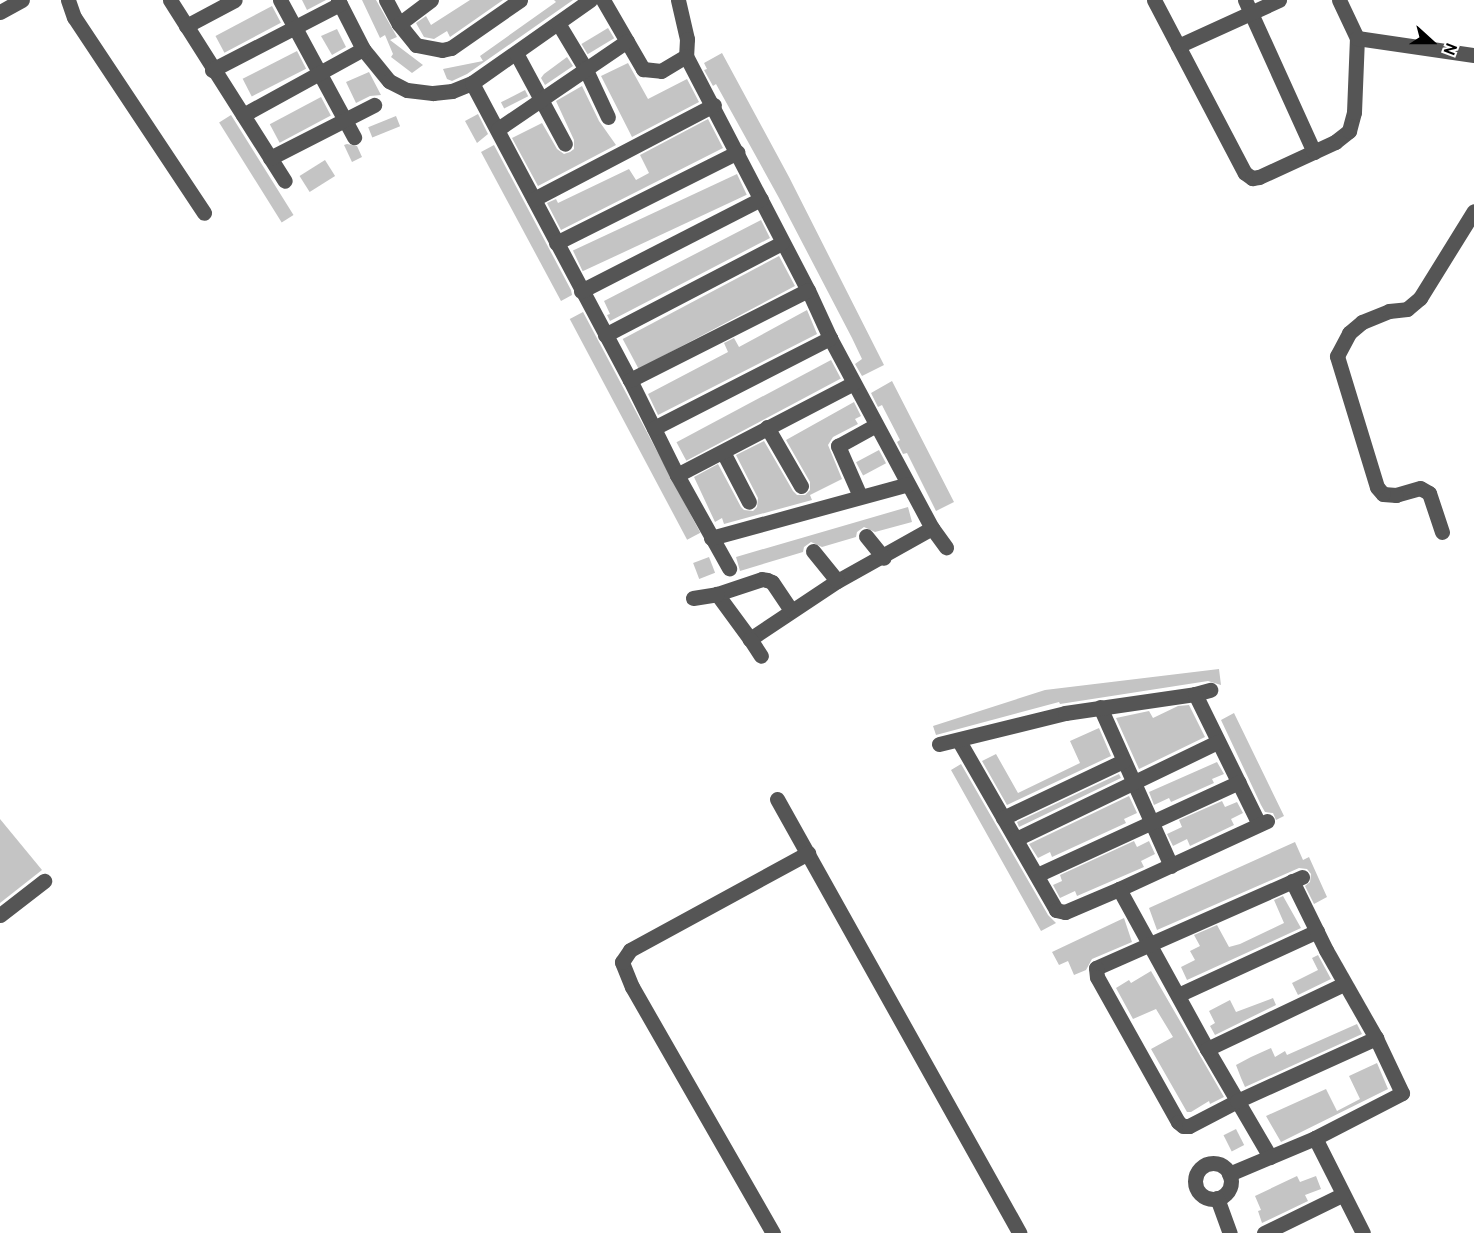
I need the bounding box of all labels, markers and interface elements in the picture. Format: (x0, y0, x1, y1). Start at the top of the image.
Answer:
north arrow (1402, 12, 1462, 72)
text: N (1437, 39, 1460, 57)

